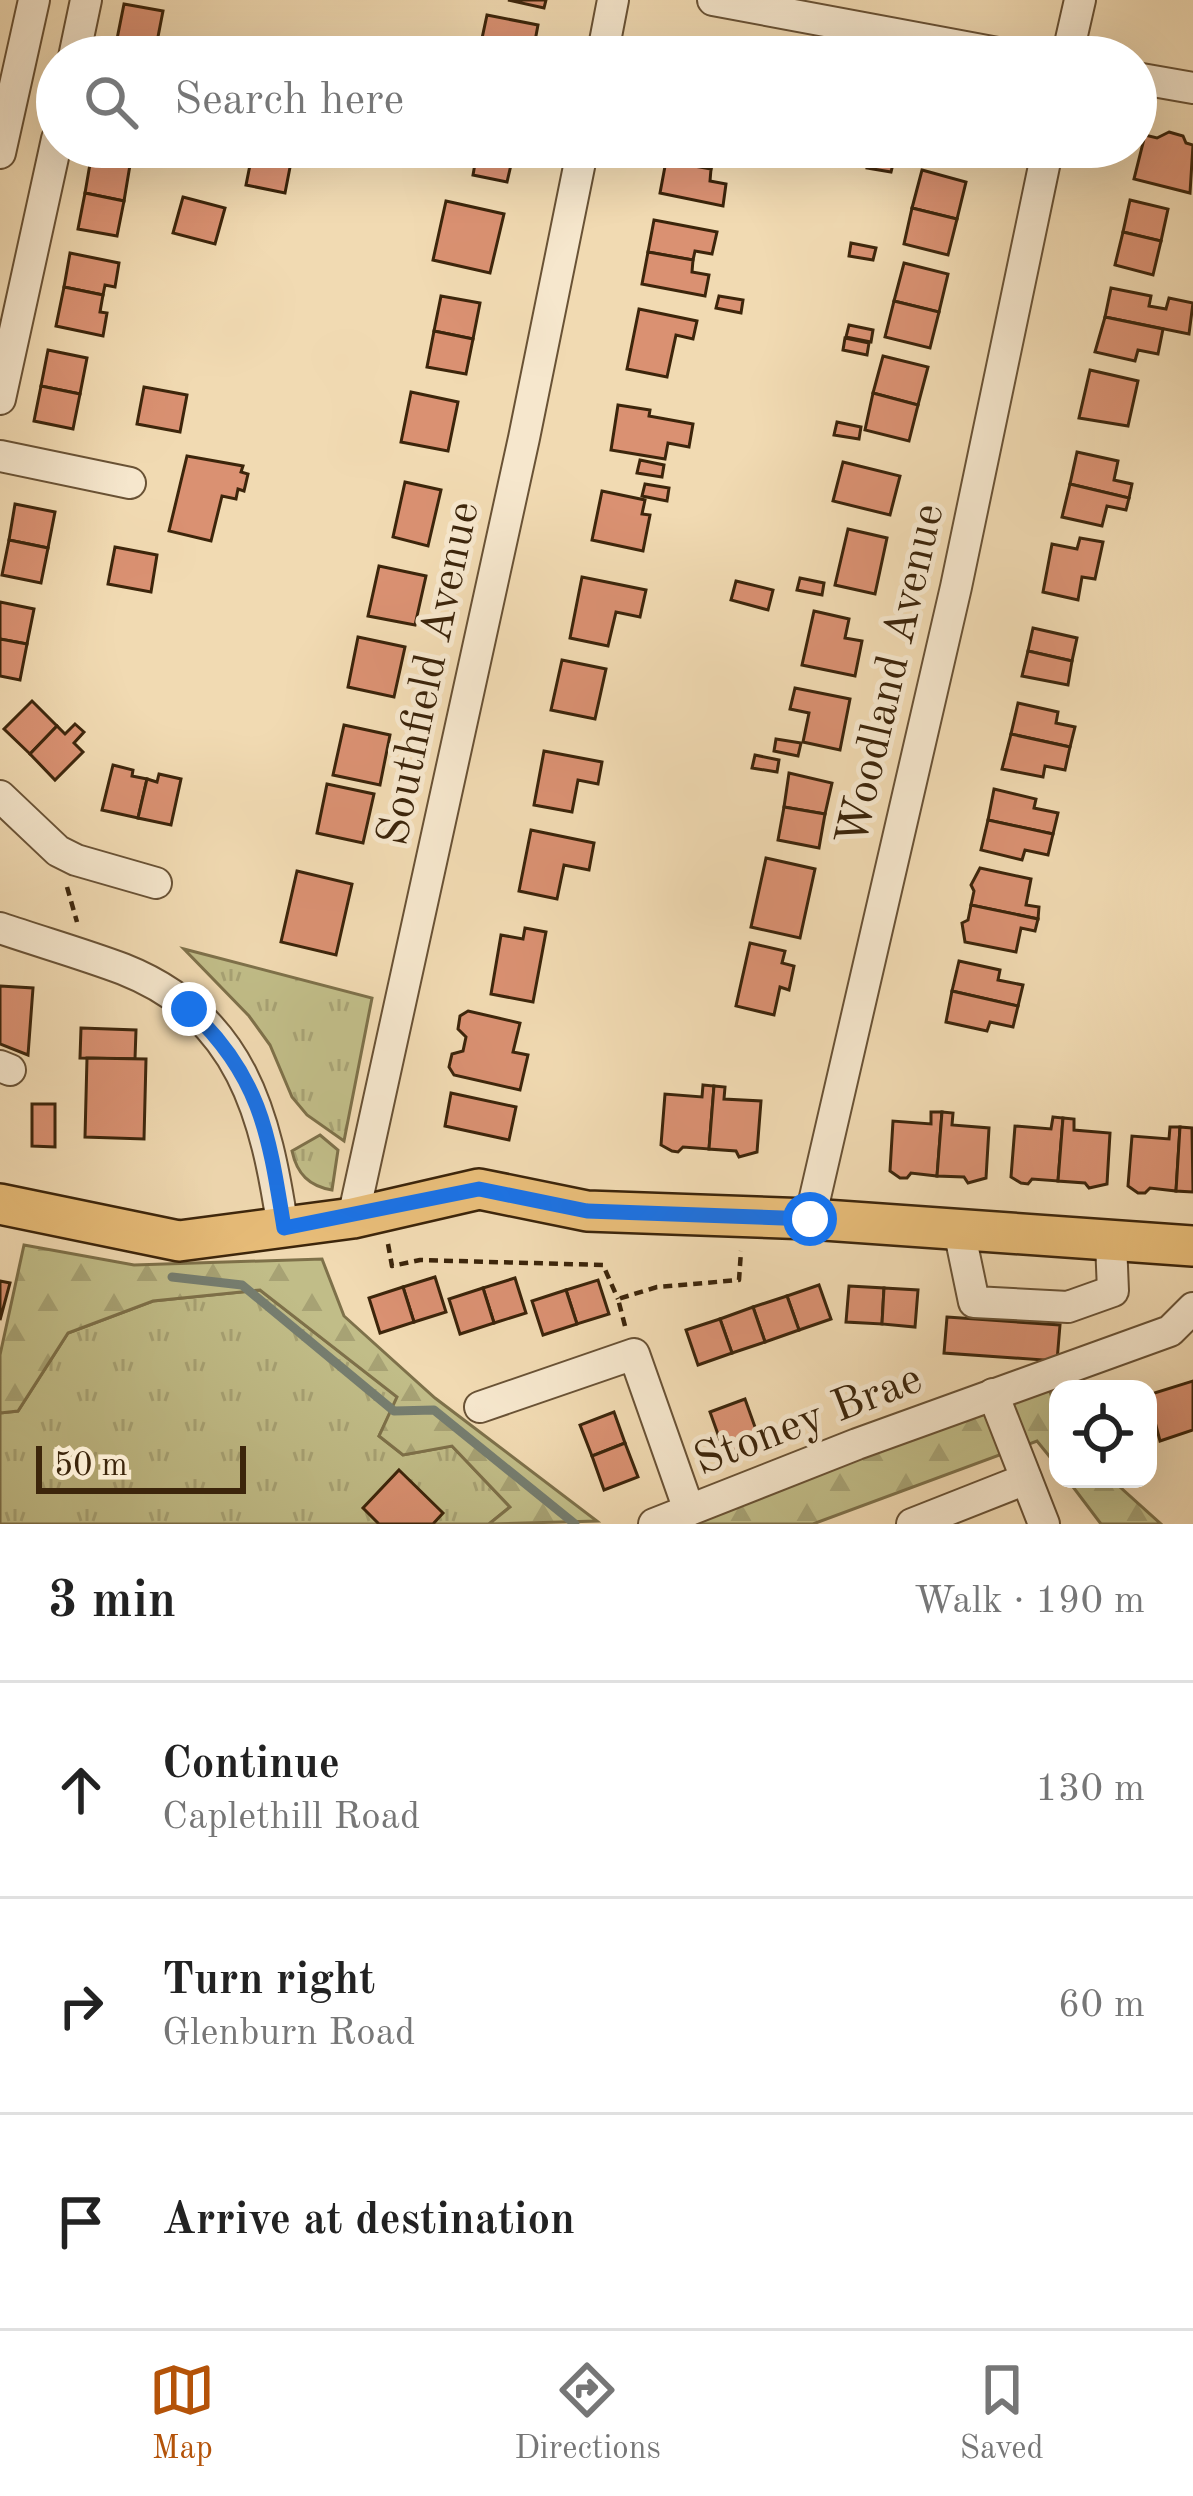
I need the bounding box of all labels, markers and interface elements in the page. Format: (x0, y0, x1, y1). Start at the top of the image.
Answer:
search box (36, 36, 1157, 168)
icon: search (78, 69, 144, 135)
text: Search here (174, 79, 404, 124)
street label: Southfield Avenue (372, 498, 489, 850)
street label: Woodland Avenue (831, 500, 954, 850)
route end (162, 982, 216, 1036)
route start (783, 1192, 837, 1246)
street label: Stoney Brae (689, 1357, 929, 1485)
map controls (1049, 1380, 1157, 1488)
button: locate (1049, 1380, 1157, 1488)
scale bar (36, 1440, 246, 1493)
text: 50 m (54, 1450, 128, 1483)
text: 3 min (48, 1577, 176, 1628)
text: Walk · 190 m (914, 1582, 1145, 1621)
text: Continue (162, 1743, 340, 1788)
icon: ahead (48, 1757, 114, 1823)
text: 130 m (1035, 1770, 1145, 1809)
text: Caplethill Road (162, 1798, 420, 1837)
text: Turn right (162, 1959, 375, 2004)
icon: right (48, 1973, 114, 2039)
text: 60 m (1058, 1986, 1145, 2025)
text: Glenburn Road (162, 2014, 415, 2053)
icon: arrive (48, 2189, 114, 2255)
text: Arrive at destination (162, 2199, 575, 2244)
tab: Map (149, 2357, 215, 2470)
tab: Directions (514, 2357, 661, 2470)
tab: Saved (960, 2357, 1044, 2470)

